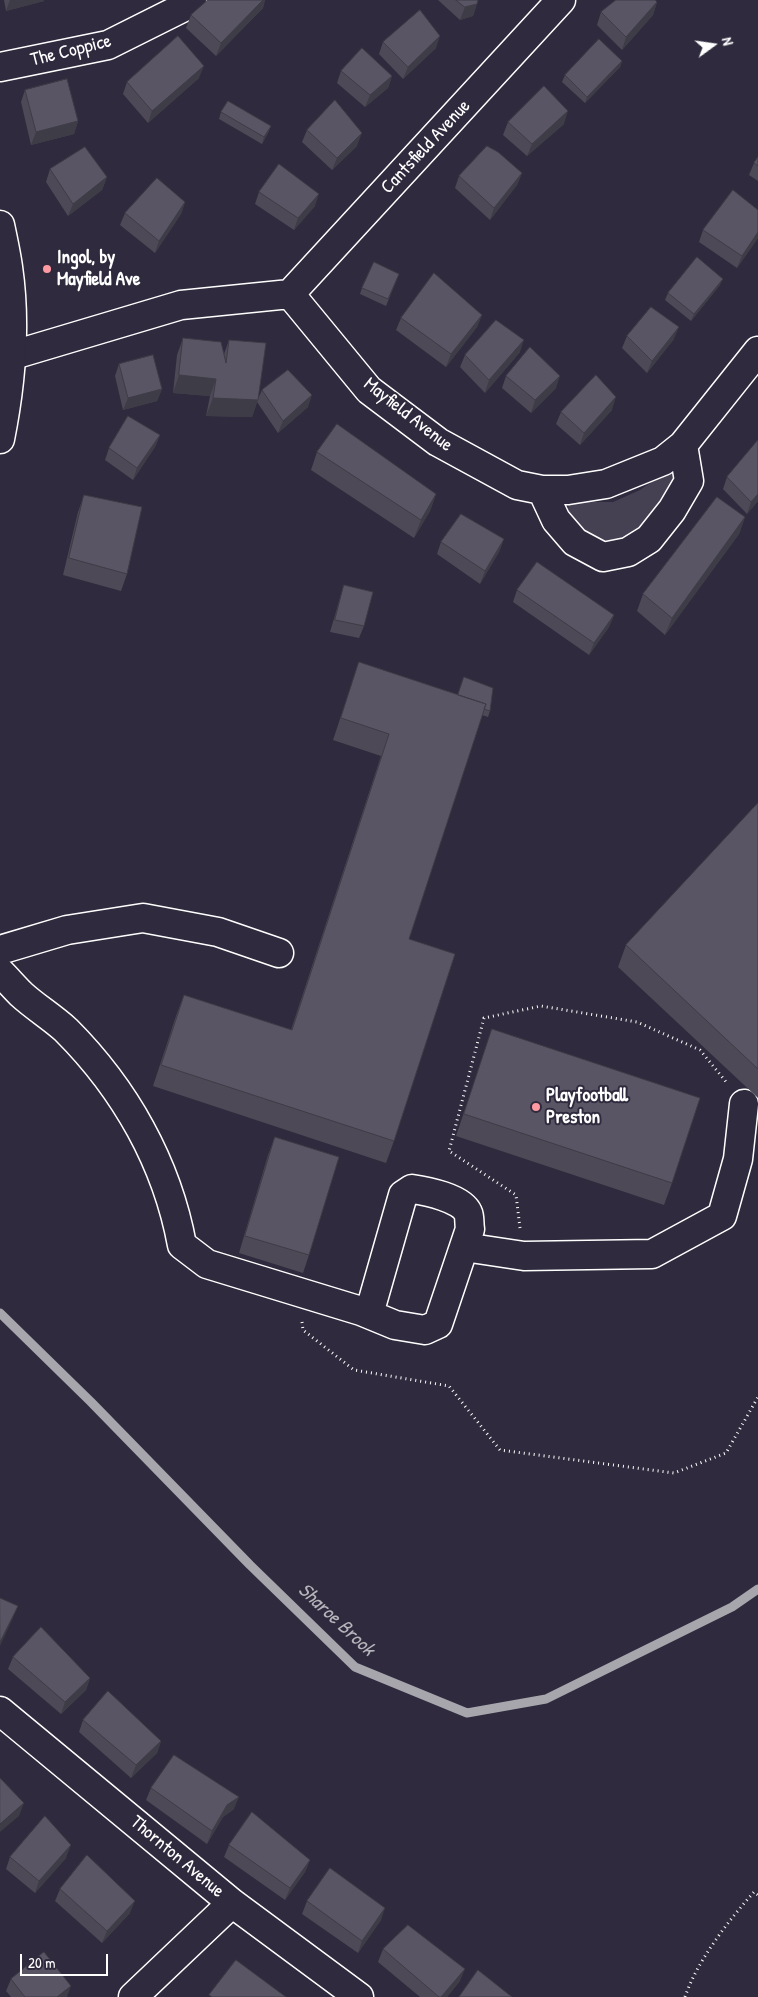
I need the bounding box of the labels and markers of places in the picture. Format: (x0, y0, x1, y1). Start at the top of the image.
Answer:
place label: Ingol, by Mayfield Ave (57, 247, 140, 291)
marker: Ingol, by Mayfield Ave (41, 263, 53, 275)
place label: Playfootball Preston (546, 1085, 628, 1129)
marker: Playfootball Preston (530, 1101, 542, 1113)

